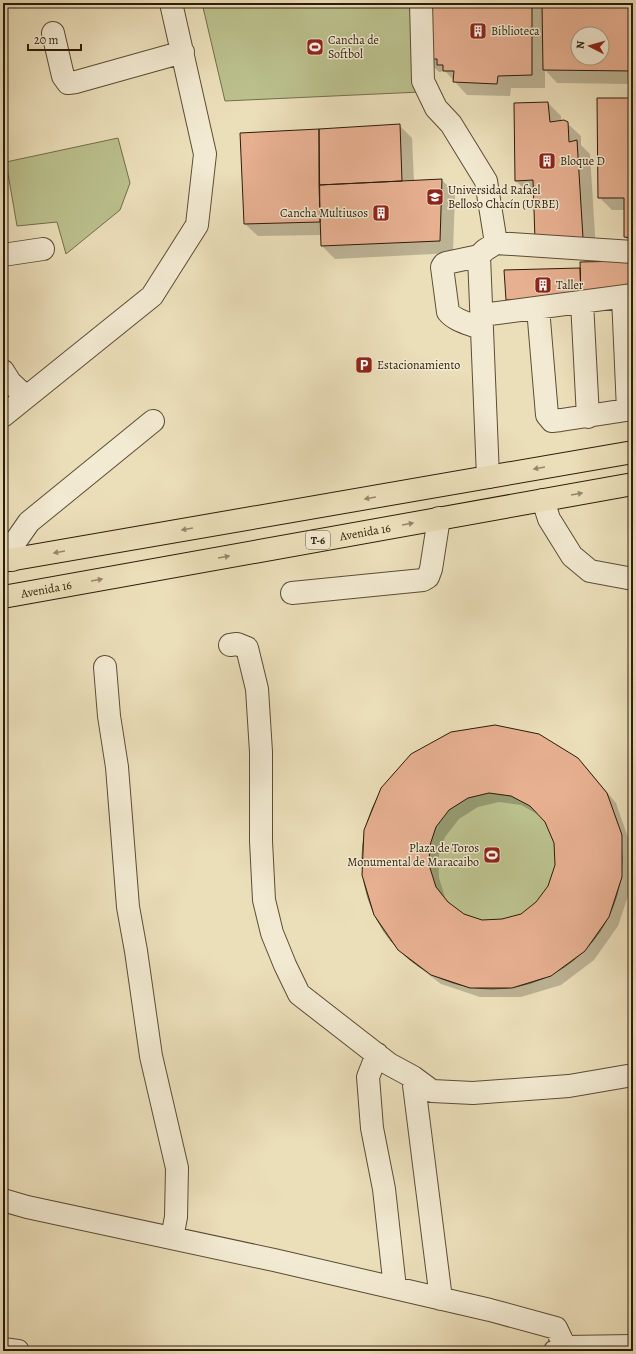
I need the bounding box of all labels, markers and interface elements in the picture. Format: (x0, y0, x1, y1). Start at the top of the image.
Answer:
building icon: Biblioteca (468, 21, 488, 41)
place label: Biblioteca (491, 23, 540, 39)
scale bar (28, 26, 81, 52)
north arrow (570, 26, 610, 66)
text: 20 m (34, 32, 58, 48)
place label: Cancha de Softbol (328, 32, 379, 62)
sports icon: Cancha de Softbol (305, 37, 325, 57)
text: N (573, 40, 588, 50)
building icon: Bloque D (537, 151, 557, 171)
place label: Bloque D (560, 153, 605, 169)
place label: Universidad Rafael Belloso Chacín (URBE) (448, 182, 559, 212)
school or university icon: Universidad Rafael Belloso Chacín (URBE) (425, 187, 445, 207)
building icon: Cancha Multiusos (371, 203, 391, 223)
place label: Cancha Multiusos (280, 205, 368, 221)
building icon: Taller (533, 275, 553, 295)
place label: Taller (556, 277, 584, 293)
parking icon: Estacionamiento (354, 355, 374, 375)
place label: Estacionamiento (377, 357, 460, 373)
one-way arrow (533, 465, 545, 471)
one-way arrow (571, 490, 583, 496)
one-way arrow (364, 495, 376, 501)
street label: Avenida 16 (338, 520, 392, 545)
one-way arrow (401, 521, 414, 527)
one-way arrow (181, 527, 193, 533)
road number: T-6 (306, 531, 330, 549)
one-way arrow (52, 549, 65, 555)
one-way arrow (218, 554, 231, 560)
street label: Avenida 16 (19, 577, 73, 602)
one-way arrow (90, 577, 103, 583)
place label: Plaza de Toros Monumental de Maracaibo (347, 840, 479, 870)
sports icon: Plaza de Toros Monumental de Maracaibo (482, 845, 502, 865)

